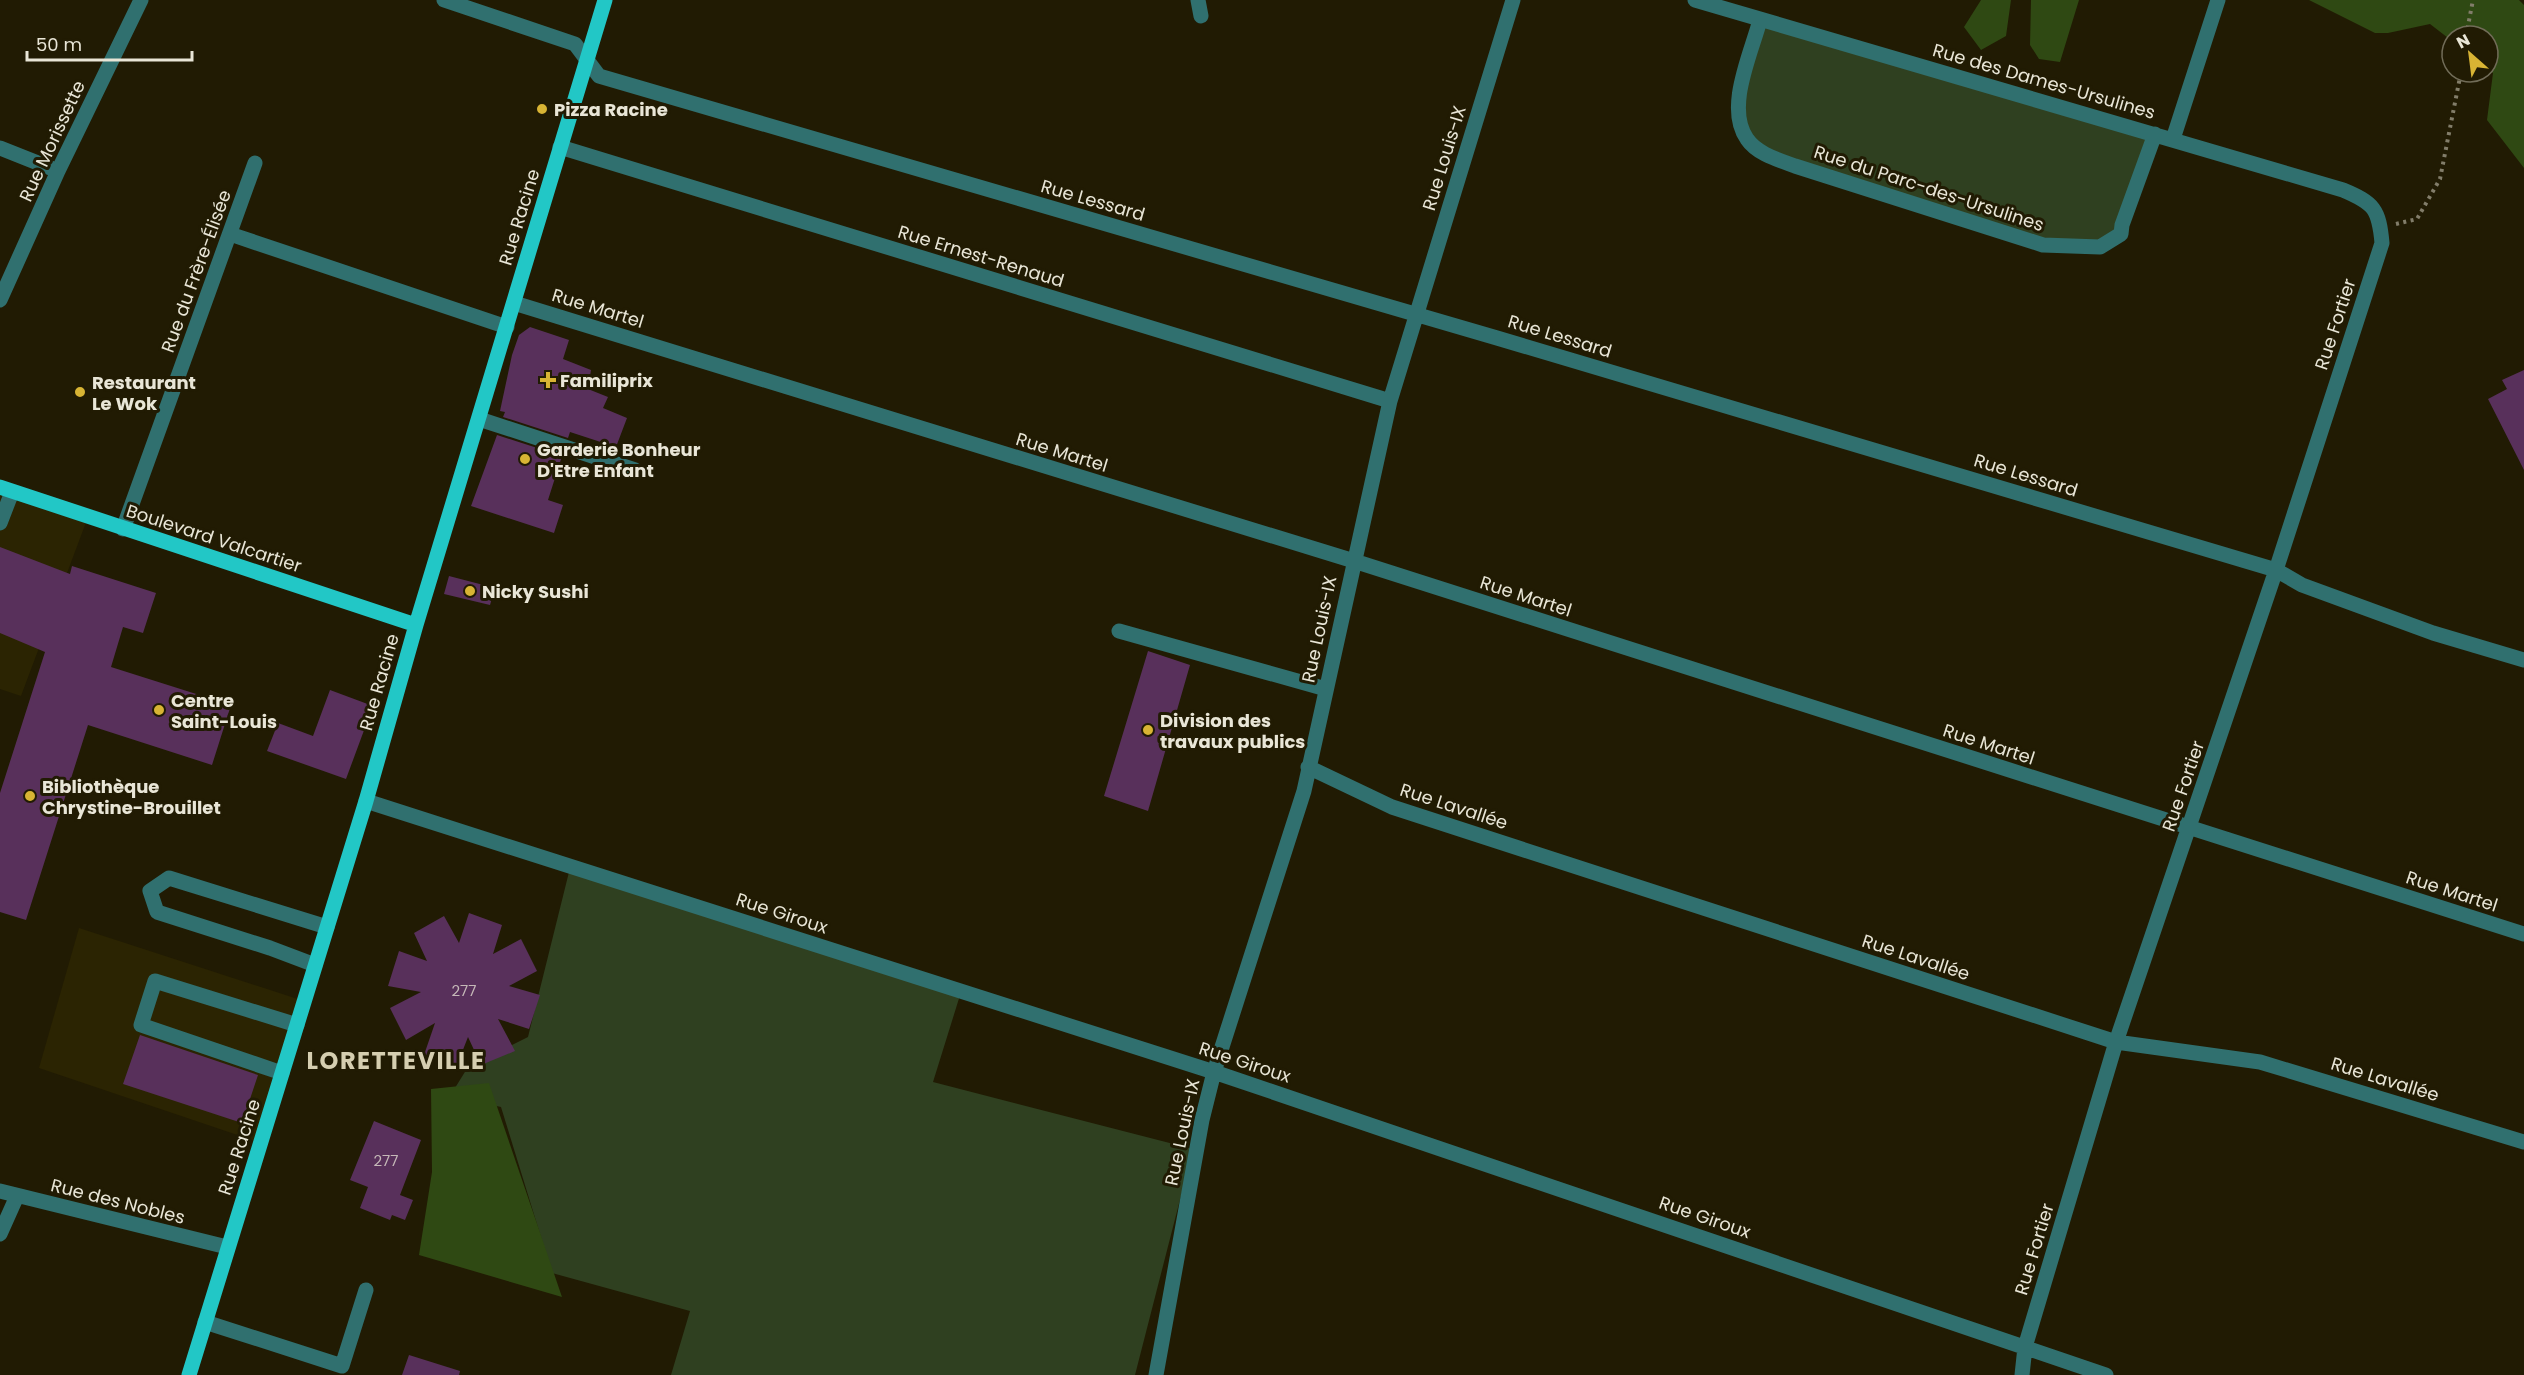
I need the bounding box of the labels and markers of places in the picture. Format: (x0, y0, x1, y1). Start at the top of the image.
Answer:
place label: Pizza Racine (554, 97, 668, 122)
marker: Pizza Racine (535, 102, 549, 116)
place label: Familiprix (560, 368, 653, 393)
place label: Restaurant Le Wok (92, 370, 196, 416)
marker: Familiprix (541, 373, 555, 387)
marker: Restaurant Le Wok (73, 385, 87, 399)
place label: Garderie Bonheur D'Etre Enfant (537, 437, 701, 483)
marker: Garderie Bonheur D'Etre Enfant (518, 452, 532, 466)
place label: Nicky Sushi (482, 579, 589, 604)
marker: Nicky Sushi (463, 584, 477, 598)
place label: Centre Saint-Louis (171, 688, 277, 734)
marker: Centre Saint-Louis (152, 703, 166, 717)
place label: Division des travaux publics (1160, 708, 1305, 754)
marker: Division des travaux publics (1141, 723, 1155, 737)
place label: Bibliothèque Chrystine-Brouillet (42, 774, 221, 820)
marker: Bibliothèque Chrystine-Brouillet (23, 789, 37, 803)

